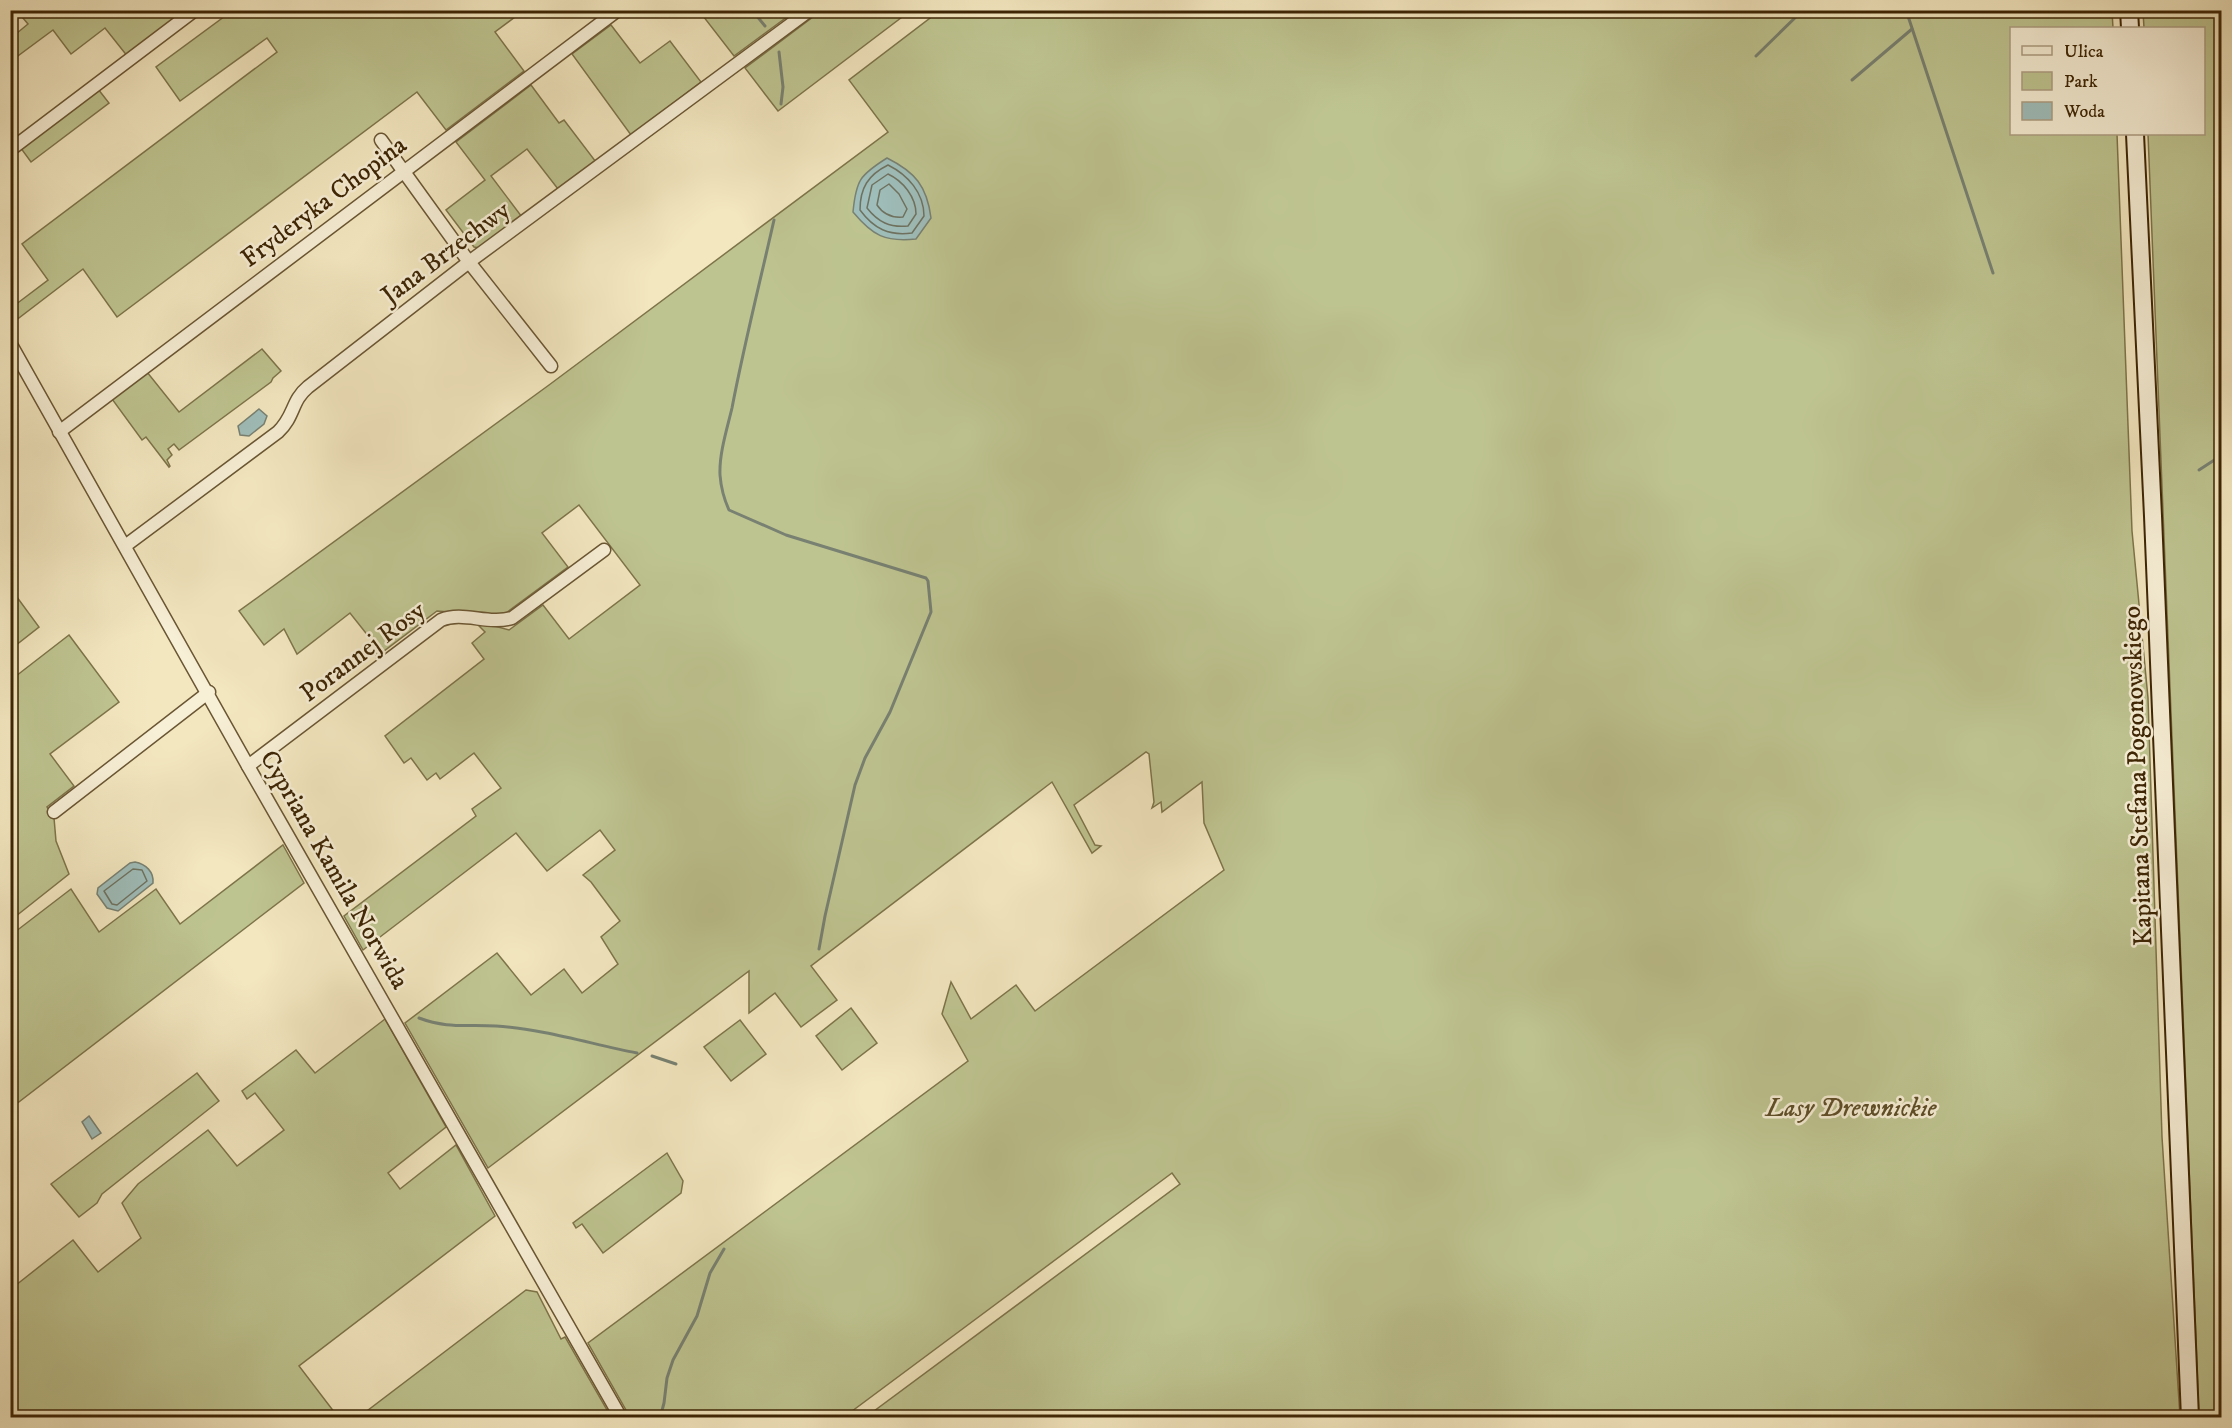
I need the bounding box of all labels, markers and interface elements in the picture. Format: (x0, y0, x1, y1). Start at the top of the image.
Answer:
legend (2010, 27, 2205, 135)
text: Ulica (2064, 41, 2104, 63)
text: Park (2064, 71, 2098, 93)
text: Woda (2063, 101, 2105, 123)
street label: Fryderyka Chopina (234, 129, 414, 275)
street label: Jana Brzechwy (373, 193, 517, 313)
street label: Porannej Rosy (294, 594, 433, 710)
street label: Kapitana Stefana Pogonowskiego (2116, 605, 2160, 947)
street label: Cypriana Kamila Norwida (252, 745, 416, 995)
park label: Lasy Drewnickie (1764, 1092, 1938, 1125)

